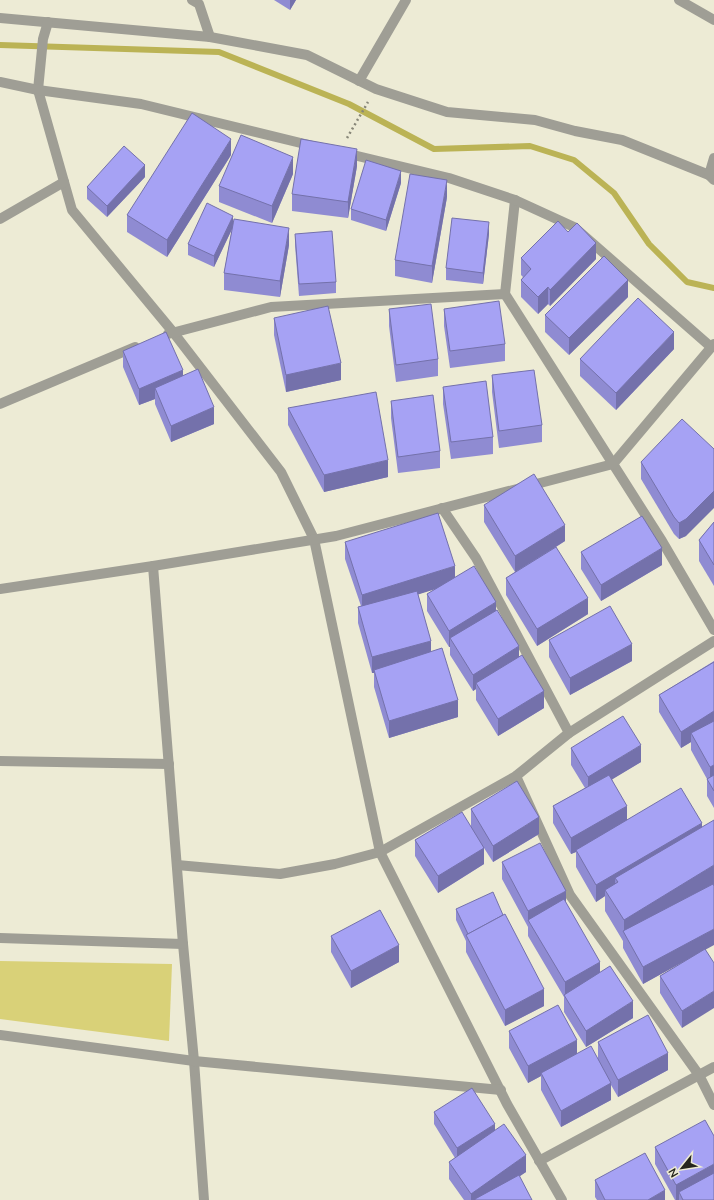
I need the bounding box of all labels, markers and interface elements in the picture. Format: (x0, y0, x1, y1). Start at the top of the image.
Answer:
north arrow (662, 1148, 702, 1188)
text: N (665, 1165, 682, 1180)

